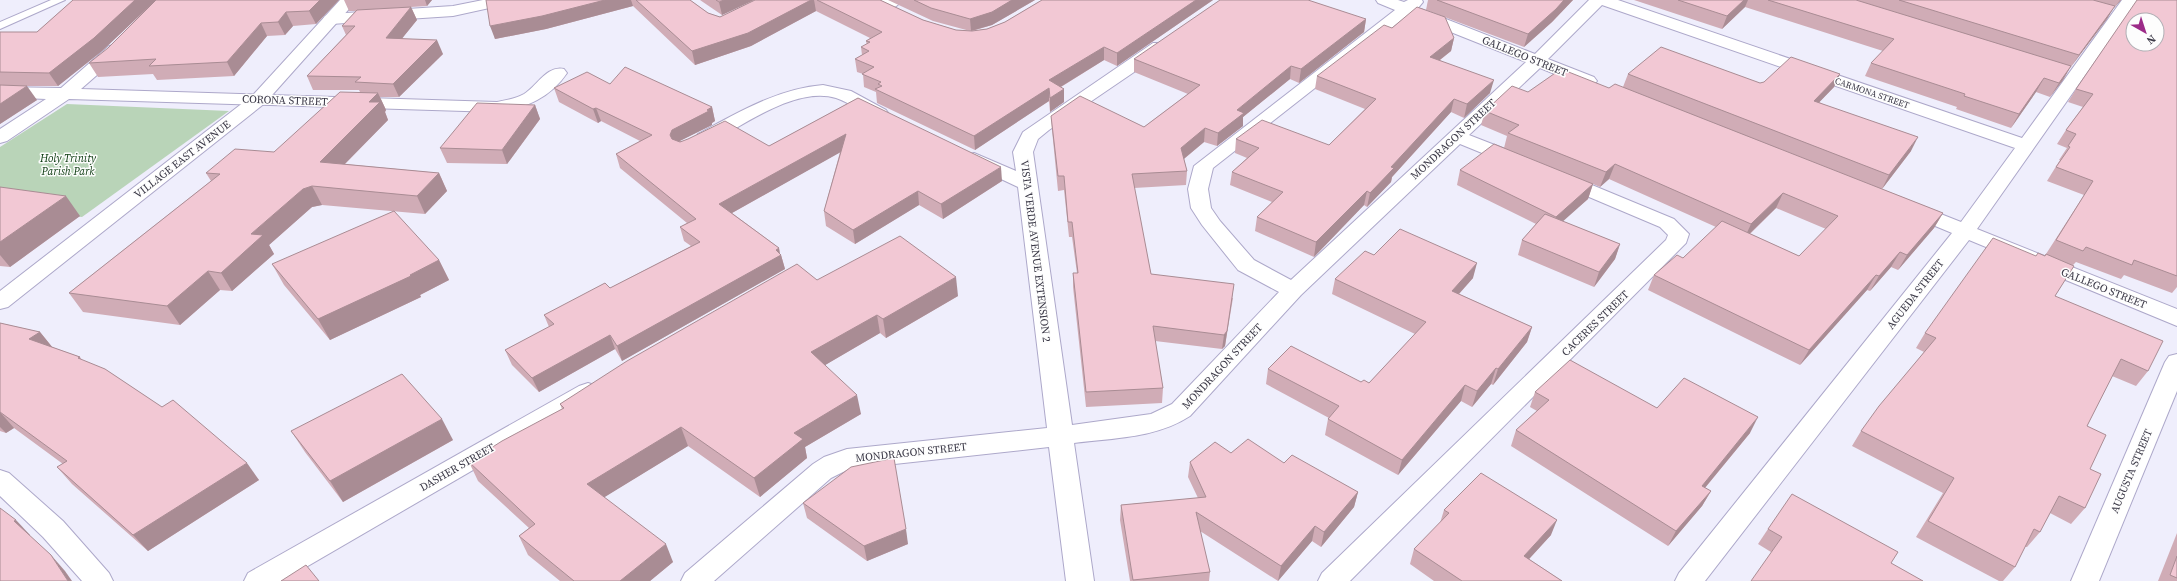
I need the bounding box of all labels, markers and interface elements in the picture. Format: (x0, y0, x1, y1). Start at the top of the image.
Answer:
north arrow (2125, 12, 2165, 52)
text: N (2143, 31, 2159, 48)
street label: GALLEGO STREET (1480, 32, 1570, 81)
street label: CARMONA STREET (1833, 75, 1911, 112)
street label: CORONA STREET (242, 92, 328, 110)
street label: MONDRAGON STREET (1407, 95, 1500, 183)
street label: VILLAGE EAST AVENUE (131, 117, 234, 202)
park label: Holy Trinity Parish Park (39, 151, 97, 179)
street label: VISTA VERDE AVENUE EXTENSION 2 (1017, 159, 1054, 343)
street label: AGUEDA STREET (1883, 256, 1948, 332)
street label: GALLEGO STREET (2059, 264, 2149, 313)
street label: CACERES STREET (1558, 287, 1633, 360)
street label: MONDRAGON STREET (1179, 320, 1266, 412)
street label: AUGUSTA STREET (2107, 427, 2156, 515)
street label: MONDRAGON STREET (855, 439, 968, 466)
street label: DASHER STREET (417, 440, 498, 495)

